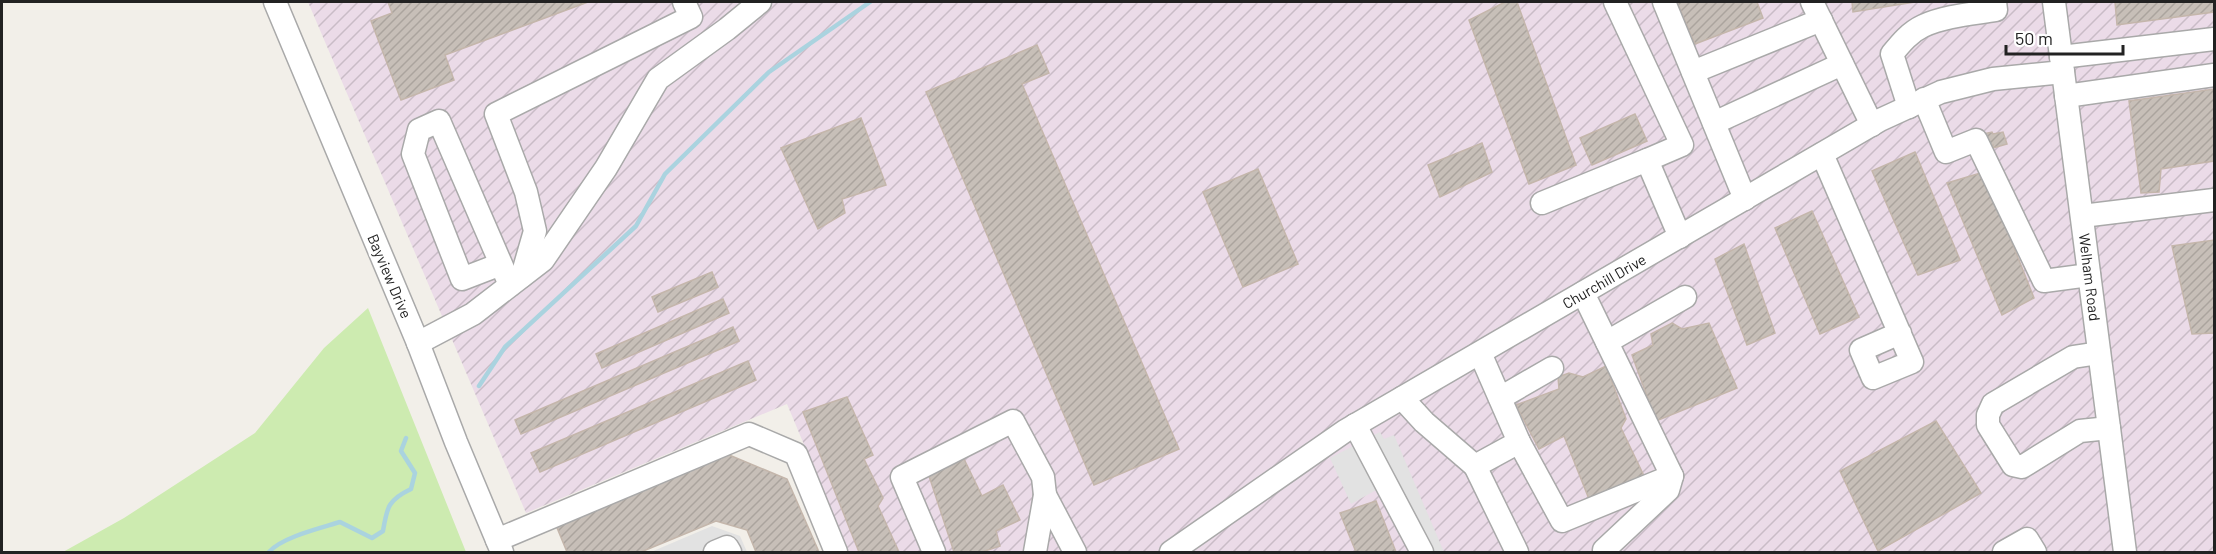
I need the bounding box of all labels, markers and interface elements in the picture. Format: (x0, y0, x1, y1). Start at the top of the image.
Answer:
scale bar (2006, 18, 2123, 56)
text: 50 m (2015, 27, 2053, 49)
street label: Bayview Drive (364, 231, 416, 321)
street label: Welham Road (2076, 232, 2104, 322)
street label: Churchill Drive (1559, 250, 1649, 312)

